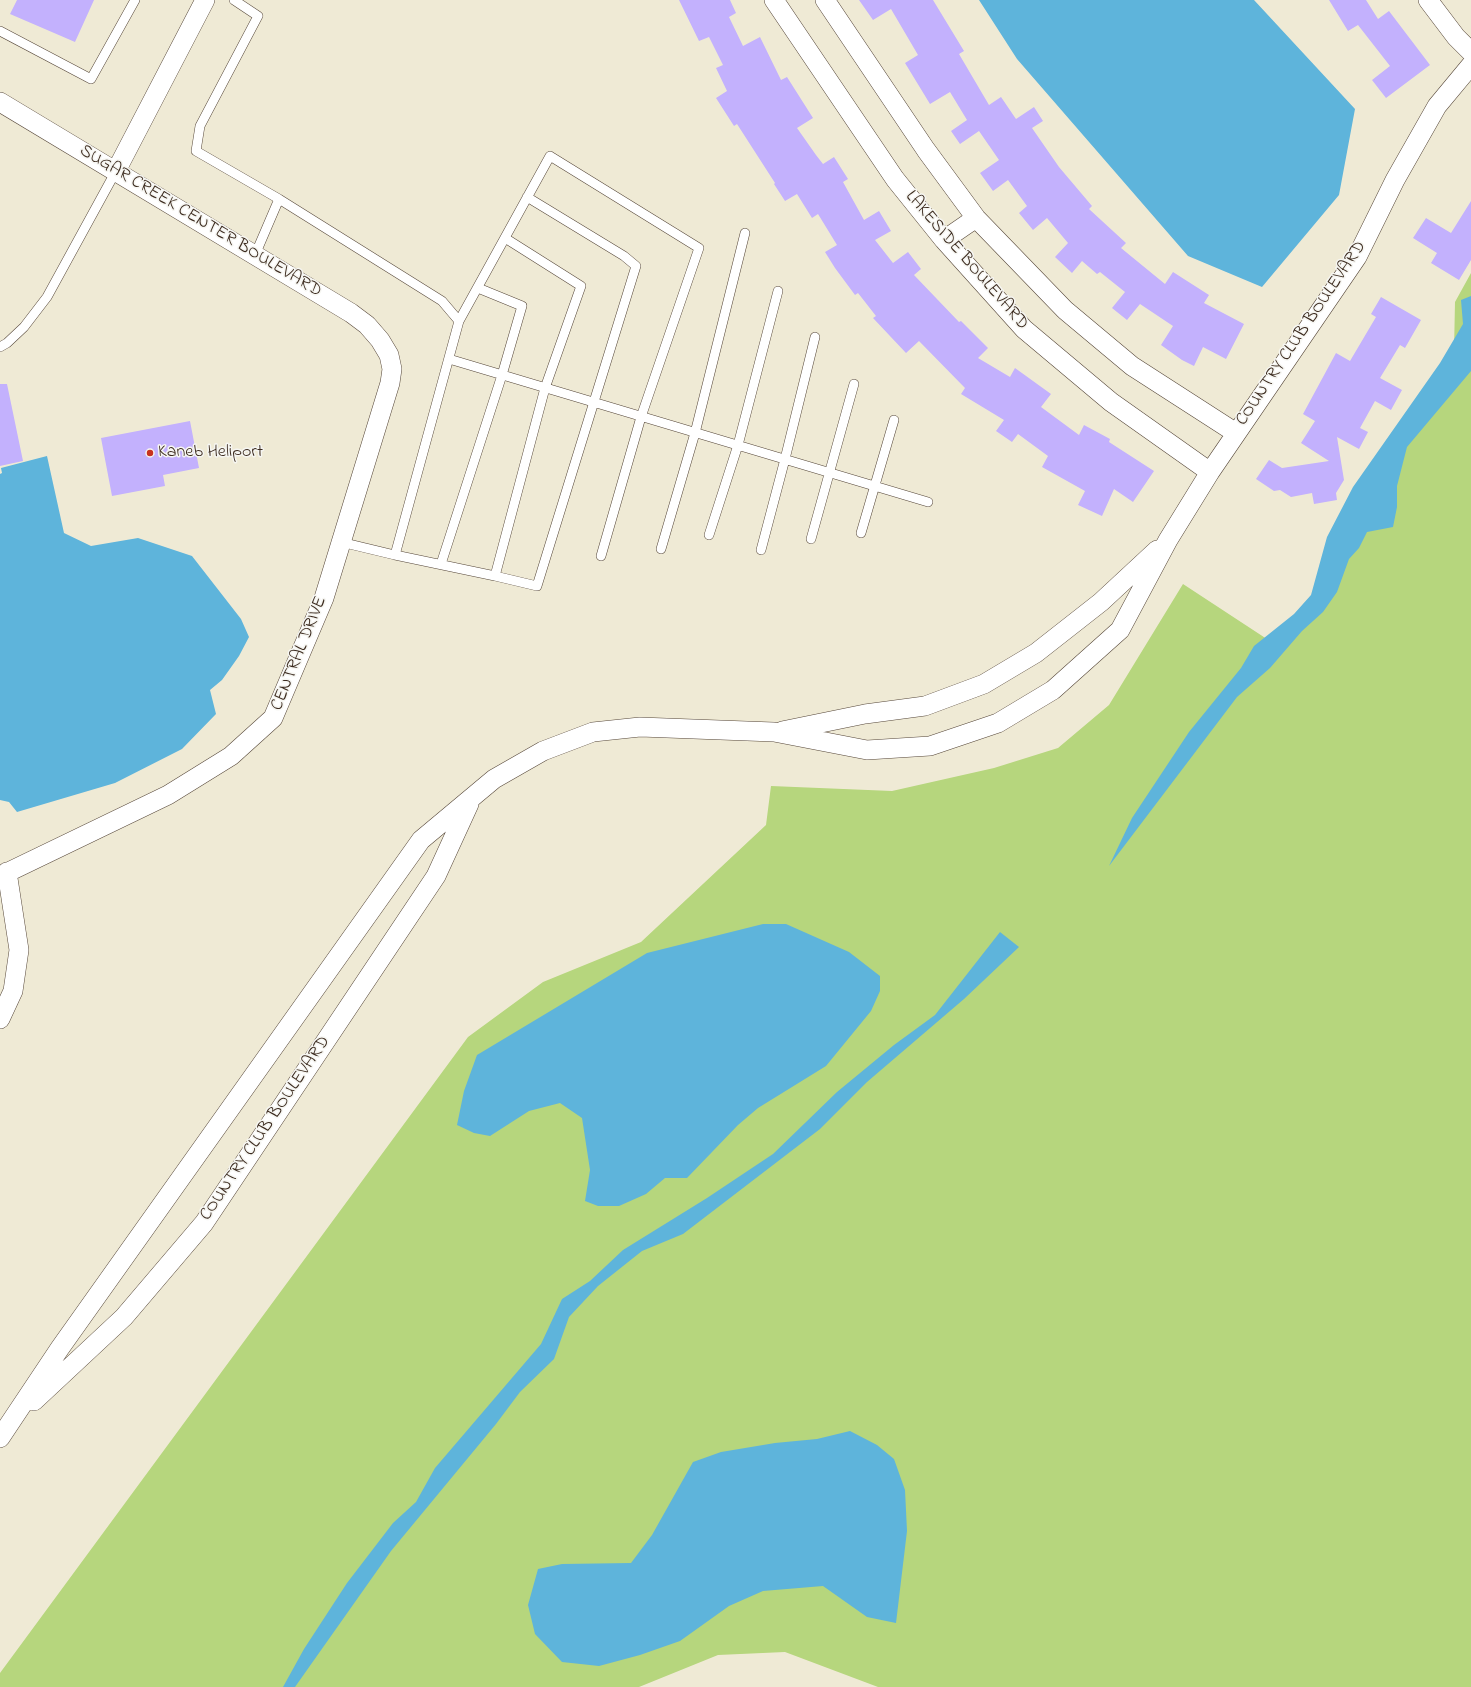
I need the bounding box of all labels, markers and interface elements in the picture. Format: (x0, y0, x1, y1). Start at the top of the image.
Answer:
street label: SUGAR CREEK CENTER BOULEVARD (75, 141, 325, 303)
street label: LAKESIDE BOULEVARD (900, 187, 1032, 335)
street label: COUNTRY CLUB BOULEVARD (1232, 238, 1372, 430)
place label: Kaneb Heliport (158, 442, 263, 464)
marker: Kaneb Heliport (145, 448, 155, 458)
street label: CENTRAL DRIVE (267, 594, 333, 714)
street label: COUNTRY CLUB BOULEVARD (196, 1033, 336, 1225)

